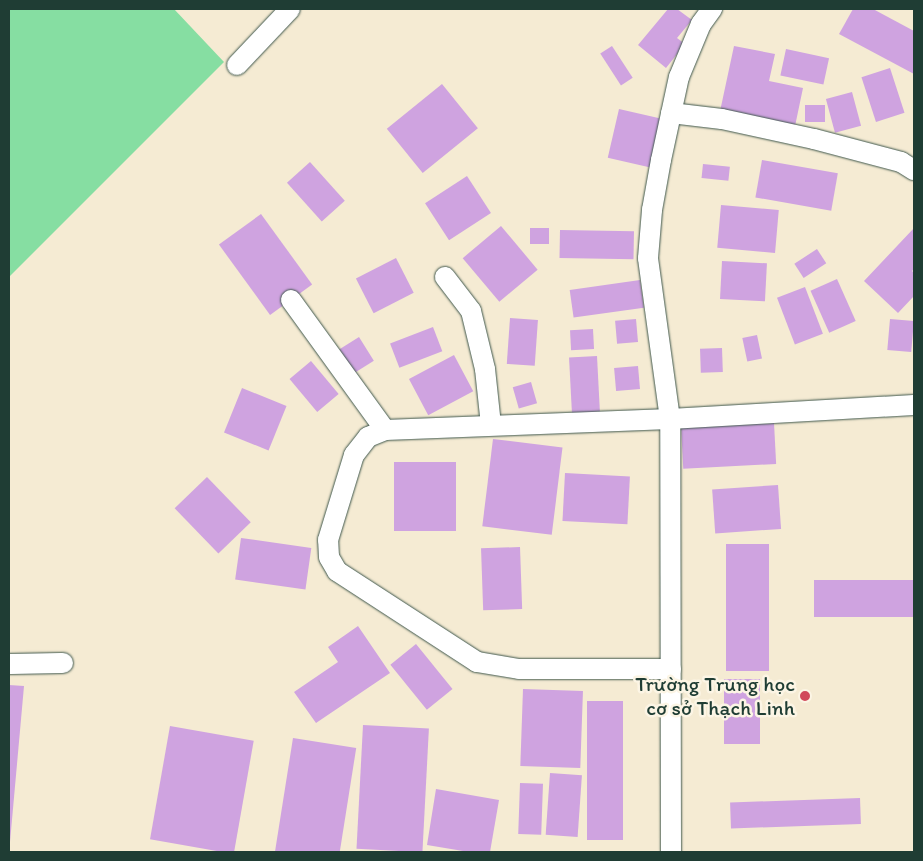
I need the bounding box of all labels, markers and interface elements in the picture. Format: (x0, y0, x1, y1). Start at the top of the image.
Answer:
place label: Trường Trung học cơ sở Thạch Linh (637, 671, 795, 721)
marker: Trường Trung học cơ sở Thạch Linh (799, 690, 811, 702)

